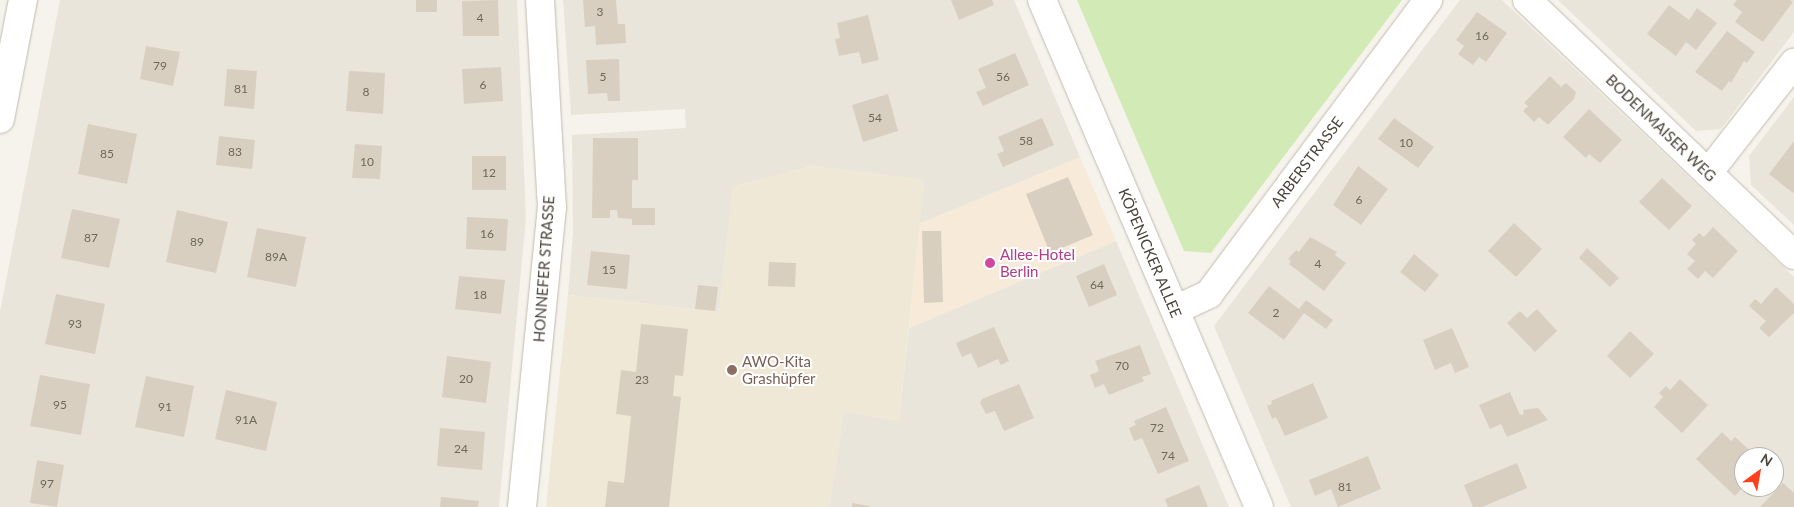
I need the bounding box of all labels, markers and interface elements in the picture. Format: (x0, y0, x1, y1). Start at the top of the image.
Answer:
house number: 3 (597, 5, 603, 19)
house number: 4 (477, 11, 483, 25)
house number: 16 (1475, 29, 1489, 43)
house number: 79 (153, 59, 167, 73)
house number: 5 (600, 70, 606, 84)
house number: 56 (996, 70, 1010, 84)
street label: BODENMAISER WEG (1602, 71, 1720, 185)
house number: 6 (480, 78, 486, 92)
house number: 81 (234, 82, 248, 96)
house number: 8 (363, 85, 369, 99)
house number: 54 (868, 111, 882, 125)
street label: ARBERSTRASSE (1267, 113, 1347, 211)
house number: 58 (1019, 134, 1033, 148)
house number: 10 (1399, 136, 1413, 150)
house number: 83 (228, 145, 242, 159)
house number: 85 (100, 147, 114, 161)
house number: 10 (360, 155, 374, 169)
house number: 12 (482, 166, 496, 180)
street label: KÖPENICKER ALLEE (1114, 185, 1186, 321)
house number: 6 (1356, 193, 1362, 207)
street label: HONNEFER STRASSE (530, 195, 558, 343)
house number: 16 (480, 227, 494, 241)
house number: 87 (84, 231, 98, 245)
house number: 89 (190, 235, 204, 249)
place label: Allee-Hotel Berlin (1000, 245, 1075, 280)
house number: 89A (265, 250, 287, 264)
marker: Allee-Hotel Berlin (984, 257, 996, 269)
house number: 4 (1315, 257, 1321, 271)
house number: 15 (602, 263, 616, 277)
house number: 64 (1090, 278, 1104, 292)
house number: 18 (473, 288, 487, 302)
house number: 2 (1273, 306, 1279, 320)
house number: 93 (68, 317, 82, 331)
place label: AWO-Kita Grashüpfer (742, 352, 816, 387)
house number: 70 (1115, 359, 1129, 373)
marker: AWO-Kita Grashüpfer (726, 364, 738, 376)
house number: 20 (459, 372, 473, 386)
house number: 23 (635, 373, 649, 387)
house number: 95 (53, 398, 67, 412)
house number: 91 (158, 400, 172, 414)
house number: 91A (235, 413, 257, 427)
house number: 72 (1150, 421, 1164, 435)
house number: 24 (454, 442, 468, 456)
north arrow (1734, 447, 1784, 497)
house number: 74 (1161, 449, 1175, 463)
text: N (1758, 450, 1776, 470)
house number: 97 (40, 477, 54, 491)
house number: 81 (1338, 480, 1352, 494)

